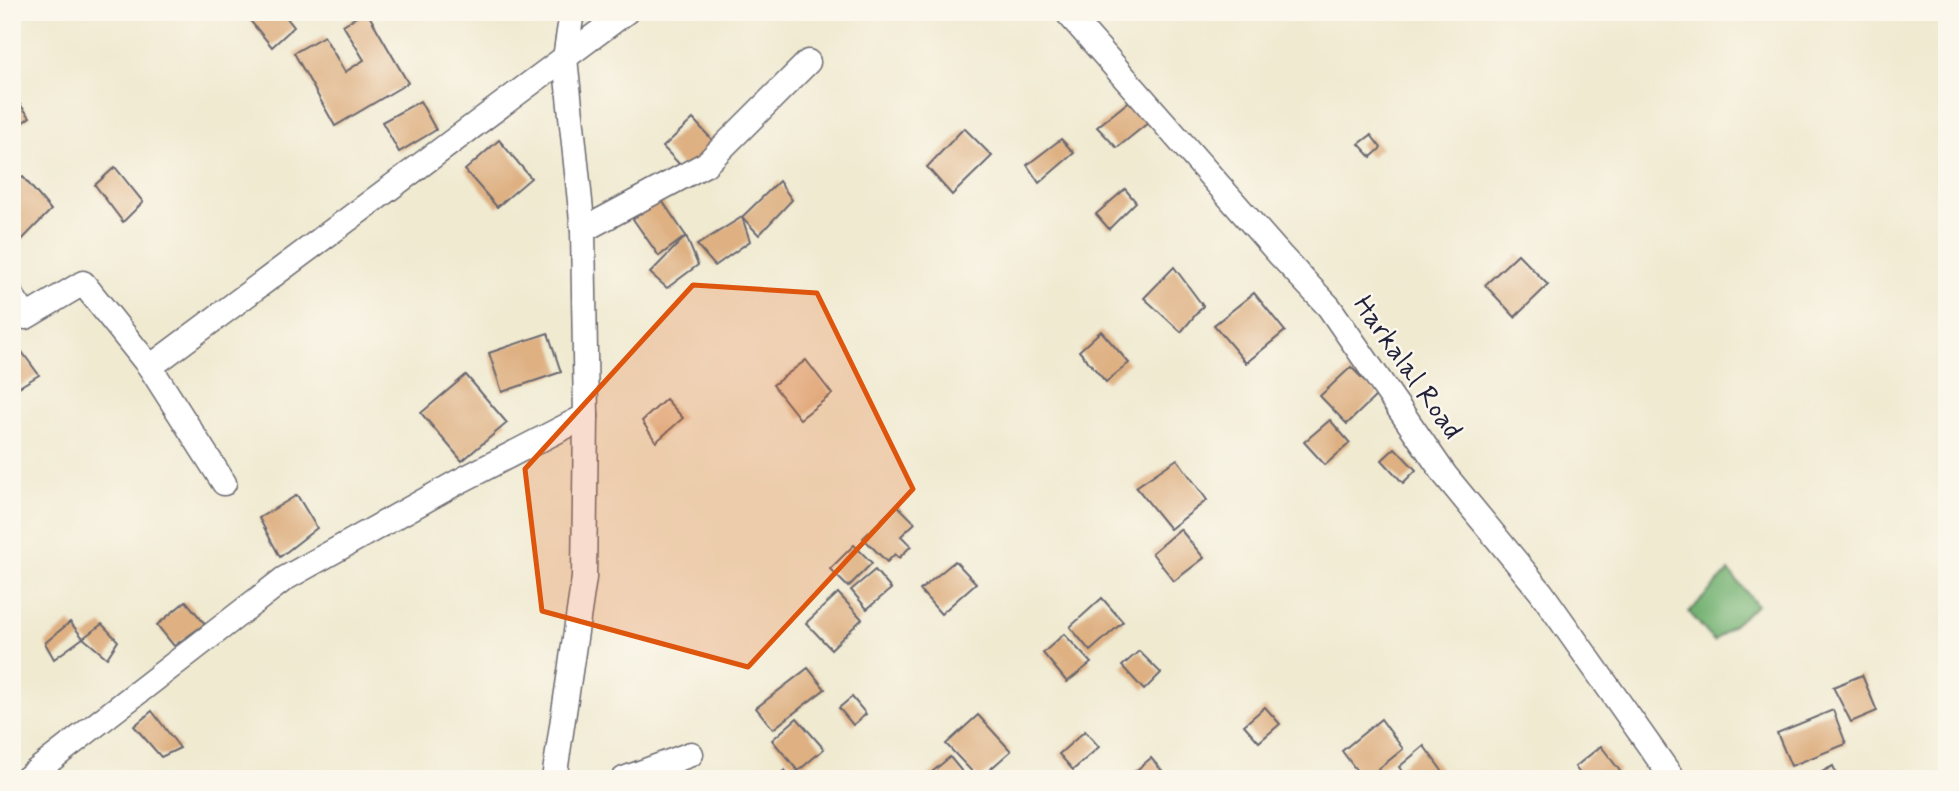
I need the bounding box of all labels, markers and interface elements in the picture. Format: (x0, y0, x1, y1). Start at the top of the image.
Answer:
street label: Harkalal Road (1344, 289, 1470, 447)

